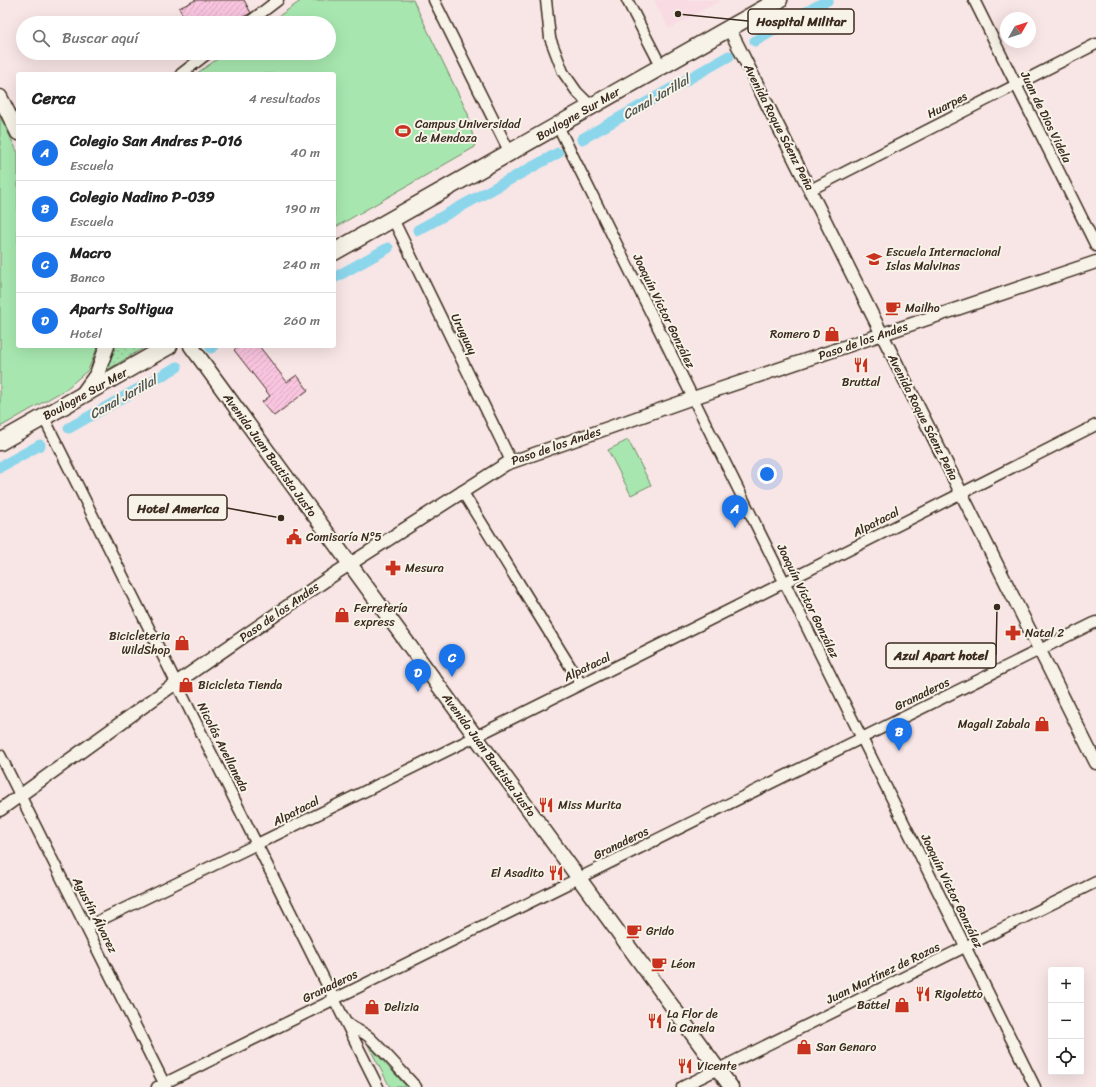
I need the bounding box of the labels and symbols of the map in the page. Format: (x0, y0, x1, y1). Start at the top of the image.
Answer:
callout: Hospital Militar (748, 9, 854, 34)
text: Hospital Militar (755, 10, 848, 33)
north arrow (1000, 12, 1036, 48)
street label: Avenida Roque Sáenz Peña (737, 59, 821, 194)
street label: Juan de Dios Videla (1014, 66, 1078, 168)
water label: Canal Jarillal (618, 67, 697, 126)
street label: Boulogne Sur Mer (532, 80, 625, 147)
street label: Huarpes (923, 85, 971, 125)
place label: Campus Universidad de Mendoza (415, 113, 521, 149)
sports icon: Campus Universidad de Mendoza (394, 122, 412, 140)
place label: Escuela Internacional Islas Malvinas (885, 241, 1001, 277)
street label: Joaquín Víctor González (626, 249, 702, 372)
school or university icon: Escuela Internacional Islas Malvinas (865, 250, 883, 268)
place label: Mailho (905, 297, 940, 319)
cafe icon: Mailho (884, 299, 902, 317)
street label: Uruguay (444, 309, 484, 359)
street label: Paso de los Andes (815, 315, 911, 367)
place label: Romero D (770, 323, 821, 345)
shop icon: Romero D (823, 325, 841, 343)
street label: Avenida Roque Sáenz Peña (881, 349, 965, 484)
restaurant icon: Bruttal (852, 356, 870, 374)
street label: Boulogne Sur Mer (38, 361, 133, 426)
water label: Canal Jarillal (85, 367, 164, 425)
place label: Bruttal (842, 371, 881, 393)
street label: Avenida Juan Bautista Justo (217, 387, 323, 522)
street label: Paso de los Andes (508, 420, 604, 472)
your location (757, 464, 777, 484)
callout: Hotel America (128, 495, 227, 520)
pin: A (722, 495, 748, 528)
text: Hotel America (136, 497, 219, 520)
street label: Alpatacal (848, 501, 904, 544)
place label: Comisaría N°5 (306, 526, 382, 548)
public building icon: Comisaría N°5 (285, 528, 303, 546)
street label: Joaquín Víctor González (770, 539, 846, 662)
place label: Mesura (405, 557, 444, 579)
pharmacy icon: Mesura (384, 559, 402, 577)
street label: Paso de los Andes (234, 576, 324, 648)
place label: Ferretería express (354, 597, 408, 633)
shop icon: Ferretería express (333, 606, 351, 624)
place label: Natal 2 (1025, 622, 1064, 644)
pharmacy icon: Natal 2 (1004, 624, 1022, 642)
place label: Bicicleteria WildShop (109, 625, 171, 661)
shop icon: Bicicleteria WildShop (173, 634, 191, 652)
callout: Azul Apart hotel (886, 643, 996, 668)
pin: C (439, 644, 465, 677)
text: Azul Apart hotel (893, 644, 989, 667)
street label: Alpatacal (559, 646, 615, 688)
pin: D (405, 659, 431, 692)
street label: Granaderos (890, 671, 954, 717)
place label: Bicicleta Tienda (198, 674, 282, 696)
shop icon: Bicicleta Tienda (177, 676, 195, 694)
street label: Avenida Juan Bautista Justo (436, 687, 542, 822)
street label: Nicolás Avellaneda (191, 698, 255, 796)
place label: Magali Zabala (958, 713, 1030, 735)
shop icon: Magali Zabala (1033, 715, 1051, 733)
pin: B (886, 718, 912, 751)
street label: Alpatacal (268, 790, 324, 833)
place label: Miss Murita (558, 794, 621, 816)
restaurant icon: Miss Murita (537, 796, 555, 814)
street label: Granaderos (589, 820, 653, 866)
street label: Joaquín Víctor González (914, 829, 990, 952)
place label: El Asadito (491, 862, 544, 884)
restaurant icon: El Asadito (547, 864, 565, 882)
street label: Agustín Álvarez (66, 872, 124, 957)
place label: Grido (646, 920, 674, 942)
cafe icon: Grido (625, 922, 643, 940)
street label: Juan Martínez de Rozas (821, 936, 944, 1011)
place label: Léon (671, 953, 696, 975)
cafe icon: Léon (650, 955, 668, 973)
street label: Granaderos (298, 963, 362, 1009)
place label: Rigoletto (935, 983, 983, 1005)
restaurant icon: Rigoletto (914, 985, 932, 1003)
place label: Battel (857, 994, 891, 1016)
place label: Delizia (384, 996, 419, 1018)
shop icon: Battel (893, 996, 911, 1014)
shop icon: Delizia (363, 998, 381, 1016)
place label: La Flor de la Canela (667, 1003, 718, 1039)
restaurant icon: La Flor de la Canela (646, 1012, 664, 1030)
place label: San Genaro (816, 1036, 876, 1058)
shop icon: San Genaro (795, 1038, 813, 1056)
place label: Vicente (697, 1055, 737, 1077)
restaurant icon: Vicente (676, 1057, 694, 1075)

